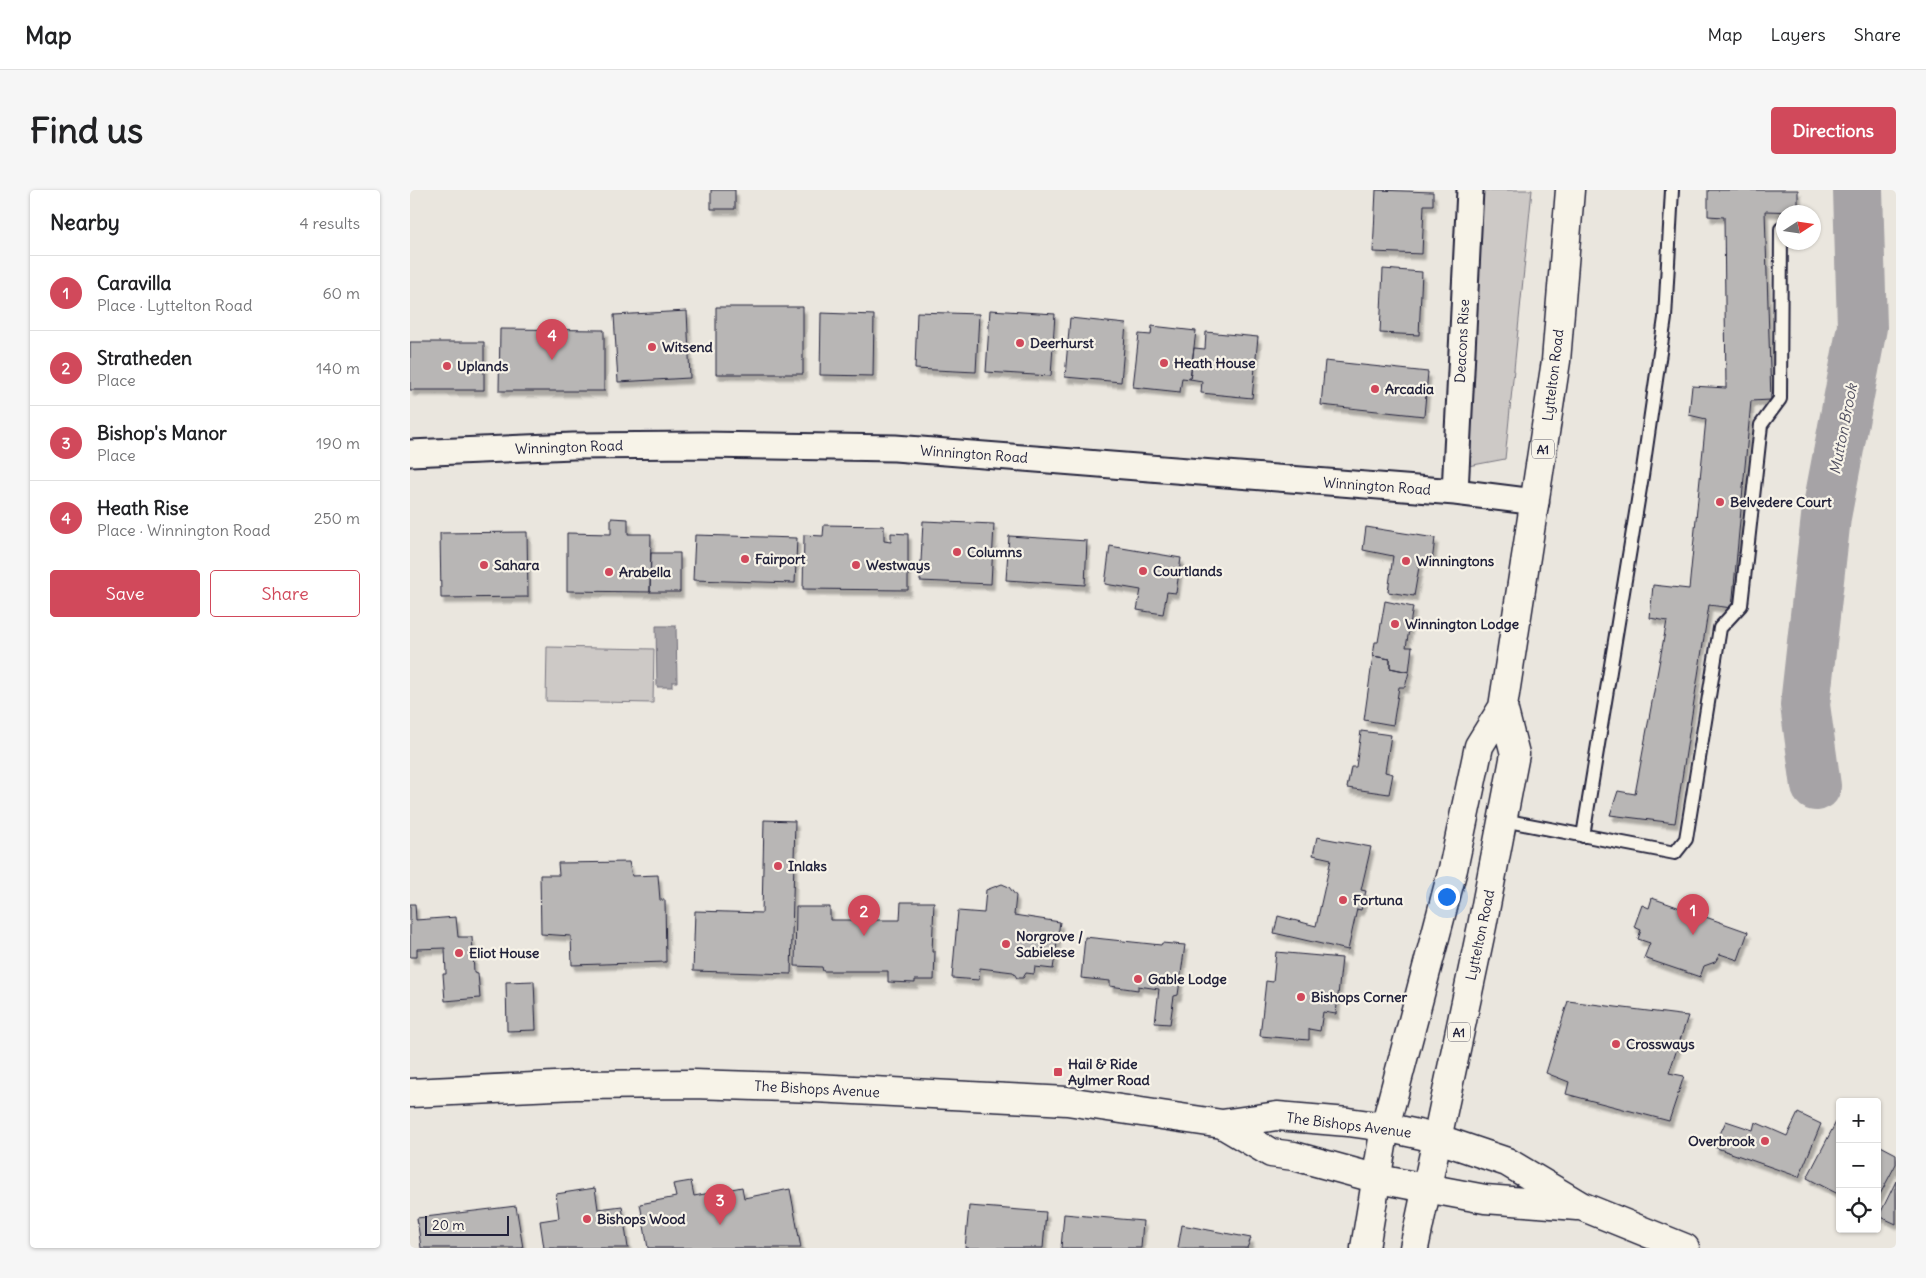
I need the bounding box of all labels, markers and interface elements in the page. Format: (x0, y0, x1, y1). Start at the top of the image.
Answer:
text: Map (25, 20, 72, 50)
text: Map (1707, 23, 1742, 46)
text: Layers (1770, 23, 1826, 46)
text: Share (1854, 23, 1901, 46)
button: Directions (1771, 107, 1896, 154)
text: Find us (30, 108, 143, 152)
north arrow (1776, 205, 1821, 250)
text: Nearby (50, 209, 120, 236)
text: 4 results (299, 213, 360, 233)
text: Caravilla (97, 271, 171, 295)
text: 1 (63, 283, 69, 303)
text: 60 m (322, 283, 360, 303)
text: Place · Lyttelton Road (97, 295, 252, 315)
street label: Deacons Rise (1451, 299, 1473, 383)
pin: 4 (536, 319, 568, 360)
street label: Lyttelton Road (1538, 328, 1568, 422)
place label: Deerhurst (1030, 334, 1094, 352)
marker: Deerhurst (1014, 337, 1026, 349)
place label: Witsend (662, 338, 714, 356)
marker: Witsend (646, 341, 658, 353)
text: Stratheden (97, 346, 192, 370)
place label: Heath House (1174, 354, 1256, 372)
place label: Uplands (457, 357, 509, 375)
marker: Heath House (1158, 357, 1170, 369)
text: 2 (62, 358, 70, 378)
text: 140 m (316, 358, 360, 378)
marker: Uplands (441, 360, 453, 372)
text: Place (97, 370, 136, 390)
place label: Arcadia (1385, 380, 1434, 398)
water label: Mutton Brook (1825, 381, 1861, 476)
marker: Arcadia (1369, 383, 1381, 395)
text: Bishop's Manor (97, 421, 227, 445)
text: 3 (61, 433, 71, 453)
text: 190 m (316, 433, 360, 453)
street label: Winnington Road (515, 436, 623, 458)
road number: A1 (1532, 440, 1554, 458)
street label: Winnington Road (920, 441, 1028, 467)
text: Place (97, 445, 136, 465)
street label: Winnington Road (1323, 473, 1431, 499)
place label: Belvedere Court (1730, 493, 1832, 511)
text: Heath Rise (97, 496, 189, 520)
marker: Belvedere Court (1714, 496, 1726, 508)
text: 4 (61, 508, 71, 528)
text: 250 m (314, 508, 360, 528)
text: Place · Winnington Road (97, 520, 270, 540)
place label: Columns (967, 543, 1023, 561)
marker: Columns (951, 546, 963, 558)
place label: Fairport (755, 550, 806, 568)
place label: Winningtons (1416, 552, 1495, 570)
marker: Fairport (739, 553, 751, 565)
marker: Winningtons (1400, 555, 1412, 567)
place label: Sahara (494, 556, 539, 574)
place label: Westways (866, 556, 931, 574)
marker: Sahara (478, 559, 490, 571)
marker: Westways (850, 559, 862, 571)
place label: Courtlands (1153, 562, 1223, 580)
place label: Arabella (619, 563, 671, 581)
marker: Courtlands (1137, 565, 1149, 577)
marker: Arabella (603, 566, 615, 578)
button: Save (50, 570, 200, 617)
button: Share (210, 570, 360, 617)
place label: Winnington Lodge (1405, 615, 1520, 633)
marker: Winnington Lodge (1389, 618, 1401, 630)
place label: Inlaks (788, 857, 827, 875)
marker: Inlaks (772, 860, 784, 872)
your location (1434, 884, 1460, 910)
street label: Lyttelton Road (1462, 888, 1498, 982)
place label: Fortuna (1353, 891, 1403, 909)
marker: Fortuna (1337, 894, 1349, 906)
pin: 1 (1677, 894, 1709, 935)
pin: 2 (848, 895, 880, 936)
place label: Norgrove / Sabielese (1016, 927, 1083, 961)
marker: Norgrove / Sabielese (1000, 938, 1012, 950)
place label: Eliot House (469, 944, 540, 962)
marker: Eliot House (453, 947, 465, 959)
place label: Gable Lodge (1148, 970, 1227, 988)
marker: Gable Lodge (1132, 973, 1144, 985)
place label: Bishops Corner (1311, 988, 1408, 1006)
marker: Bishops Corner (1295, 991, 1307, 1003)
road number: A1 (1448, 1022, 1470, 1042)
place label: Crossways (1626, 1035, 1695, 1053)
marker: Crossways (1610, 1038, 1622, 1050)
place label: Hail & Ride Aylmer Road (1068, 1055, 1151, 1089)
marker: Hail & Ride Aylmer Road (1052, 1066, 1064, 1078)
street label: The Bishops Avenue (754, 1077, 880, 1101)
map controls (1836, 1098, 1881, 1233)
button: + (1836, 1098, 1881, 1143)
street label: The Bishops Avenue (1286, 1108, 1412, 1142)
place label: Overbrook (1688, 1132, 1755, 1150)
marker: Overbrook (1759, 1135, 1771, 1147)
button: − (1836, 1143, 1881, 1188)
pin: 3 (704, 1184, 736, 1225)
button: locate (1836, 1188, 1881, 1233)
place label: Bishops Wood (597, 1210, 686, 1228)
scale bar (425, 1213, 509, 1236)
marker: Bishops Wood (581, 1213, 593, 1225)
text: 20 m (432, 1216, 465, 1234)

